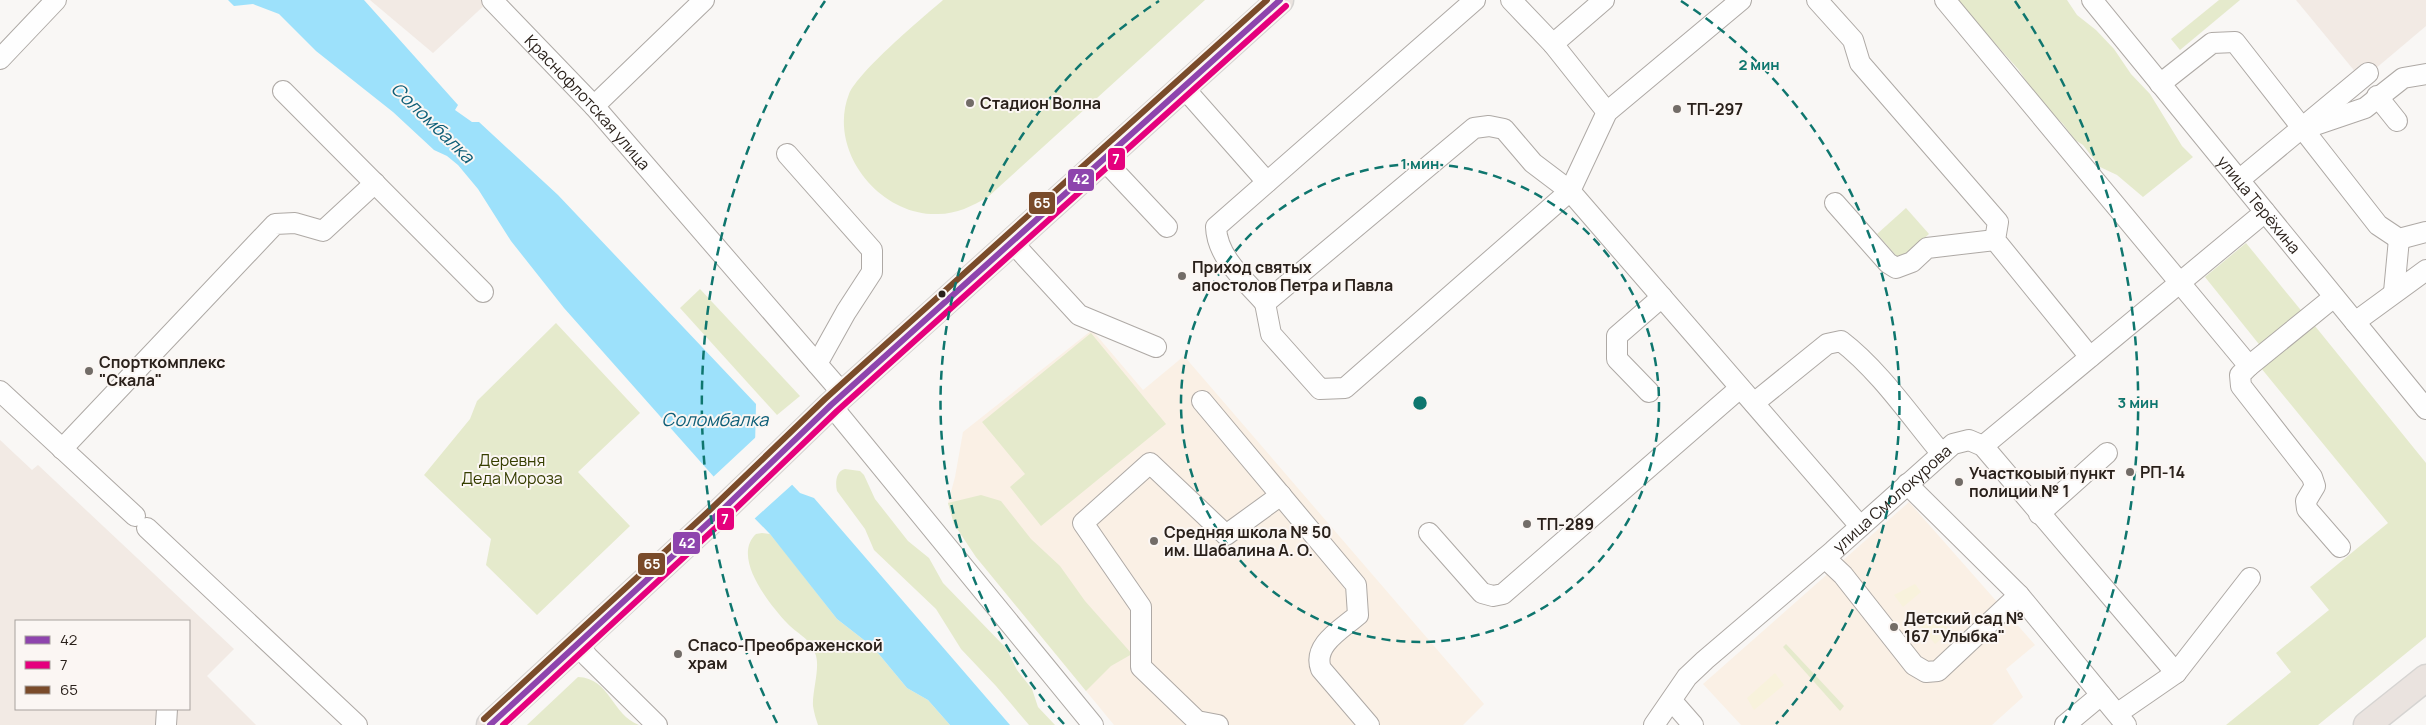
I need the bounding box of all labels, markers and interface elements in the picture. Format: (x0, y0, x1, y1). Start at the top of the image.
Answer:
street label: Краснофлотская улица (520, 30, 655, 175)
text: 2 мин (1738, 54, 1780, 75)
water label: Соломбалка (386, 76, 480, 168)
place label: Стадион Волна (980, 92, 1101, 114)
marker: Стадион Волна (964, 97, 976, 109)
place label: ТП-297 (1687, 98, 1743, 120)
marker: ТП-297 (1671, 103, 1683, 115)
line badge: 7 (1107, 147, 1126, 171)
text: 7 (1112, 149, 1120, 168)
street label: улица Терёхина (2212, 151, 2306, 258)
text: 1 мин (1401, 153, 1439, 174)
line badge: 42 (1067, 168, 1095, 192)
text: 42 (1073, 169, 1089, 188)
line badge: 65 (1028, 191, 1056, 215)
text: 65 (1034, 193, 1050, 212)
place label: Приход святых апостолов Петра и Павла (1192, 256, 1393, 296)
marker: Приход святых апостолов Петра и Павла (1176, 270, 1188, 282)
unlabelled marker (937, 289, 947, 299)
place label: Спорткомплекс "Скала" (99, 351, 225, 391)
marker: Спорткомплекс "Скала" (83, 365, 95, 377)
text: 3 мин (2117, 392, 2159, 413)
centre of rings (1411, 394, 1429, 412)
water label: Соломбалка (662, 407, 769, 431)
street label: улица Смолокурова (1828, 440, 1956, 557)
park label: Деревня Деда Мороза (461, 449, 563, 489)
place label: РП-14 (2140, 461, 2185, 483)
place label: Участкоыый пункт полиции № 1 (1969, 462, 2116, 502)
marker: РП-14 (2124, 466, 2136, 478)
marker: Участкоыый пункт полиции № 1 (1953, 476, 1965, 488)
line badge: 7 (716, 507, 735, 531)
text: 7 (721, 509, 729, 528)
place label: ТП-289 (1537, 513, 1594, 535)
marker: ТП-289 (1521, 518, 1533, 530)
place label: Средняя школа № 50 им. Шабалина А. О. (1164, 521, 1332, 561)
line badge: 42 (672, 531, 701, 555)
text: 42 (679, 533, 695, 552)
marker: Средняя школа № 50 им. Шабалина А. О. (1148, 535, 1160, 547)
line badge: 65 (637, 552, 666, 576)
text: 65 (644, 554, 660, 573)
place label: Детский сад № 167 "Улыбка" (1904, 607, 2024, 647)
legend (15, 620, 190, 710)
marker: Детский сад № 167 "Улыбка" (1888, 621, 1900, 633)
text: 42 (60, 629, 77, 650)
place label: Спасо-Преображенской храм (688, 634, 883, 674)
marker: Спасо-Преображенской храм (672, 648, 684, 660)
text: 7 (60, 654, 68, 675)
text: 65 (60, 679, 78, 700)

